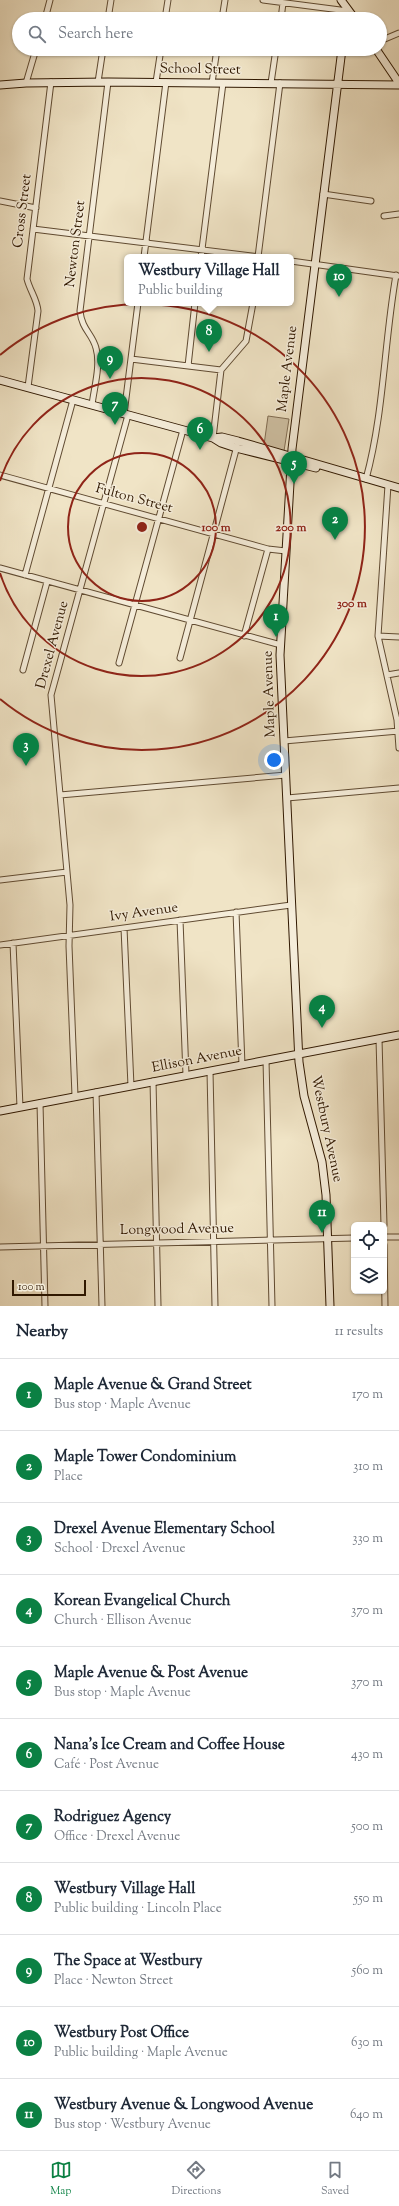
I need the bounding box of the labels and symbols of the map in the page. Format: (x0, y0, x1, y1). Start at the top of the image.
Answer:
street label: School Street (159, 59, 241, 81)
street label: Cross Street (9, 173, 37, 249)
street label: Newton Street (61, 199, 91, 289)
pin: 10 (326, 264, 352, 297)
pin: 8 (196, 319, 222, 352)
street label: Maple Avenue (273, 325, 303, 413)
pin: 9 (97, 346, 123, 379)
pin: 7 (102, 392, 128, 425)
pin: 6 (187, 417, 213, 450)
pin: 5 (281, 451, 307, 484)
street label: Fulton Street (93, 479, 175, 519)
pin: 2 (322, 507, 348, 540)
text: 100 m (200, 519, 231, 537)
text: 200 m (276, 519, 306, 537)
centre of rings (135, 520, 149, 534)
text: 300 m (337, 595, 367, 613)
street label: Drexel Avenue (32, 599, 74, 691)
pin: 1 (263, 604, 289, 637)
street label: Maple Avenue (258, 650, 282, 738)
pin: 3 (13, 733, 39, 766)
your location (264, 750, 284, 770)
street label: Ivy Avenue (109, 898, 179, 928)
pin: 4 (309, 995, 335, 1028)
street label: Ellison Avenue (150, 1041, 244, 1079)
street label: Westbury Avenue (305, 1074, 347, 1184)
pin: 11 (309, 1200, 335, 1233)
street label: Longwood Avenue (120, 1219, 234, 1241)
scale bar (12, 1278, 86, 1297)

